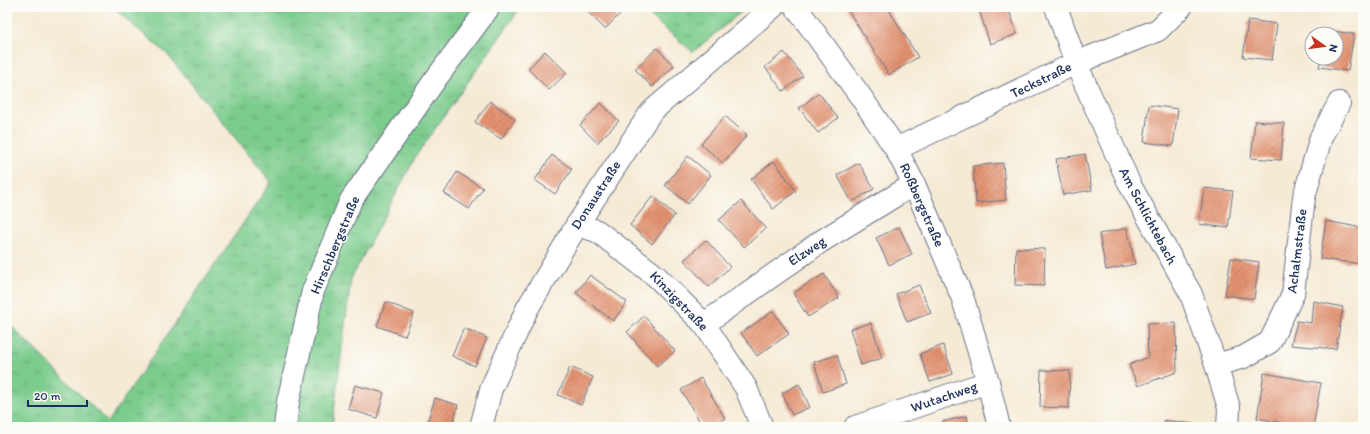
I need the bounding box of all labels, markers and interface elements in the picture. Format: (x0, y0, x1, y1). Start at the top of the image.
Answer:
north arrow (1304, 26, 1344, 66)
text: N (1326, 43, 1340, 53)
street label: Teckstraße (1008, 58, 1075, 102)
street label: Donaustraße (567, 157, 625, 233)
street label: Roßbergstraße (896, 160, 948, 250)
street label: Am Schlichtebach (1115, 165, 1181, 268)
street label: Hirschbergstraße (307, 193, 364, 297)
street label: Achalmstraße (1283, 208, 1311, 294)
street label: Elzweg (785, 232, 830, 270)
street label: Kinzigstraße (646, 267, 712, 335)
street label: Wutachweg (909, 377, 980, 416)
scale bar (28, 382, 87, 408)
text: 20 m (34, 389, 61, 403)

